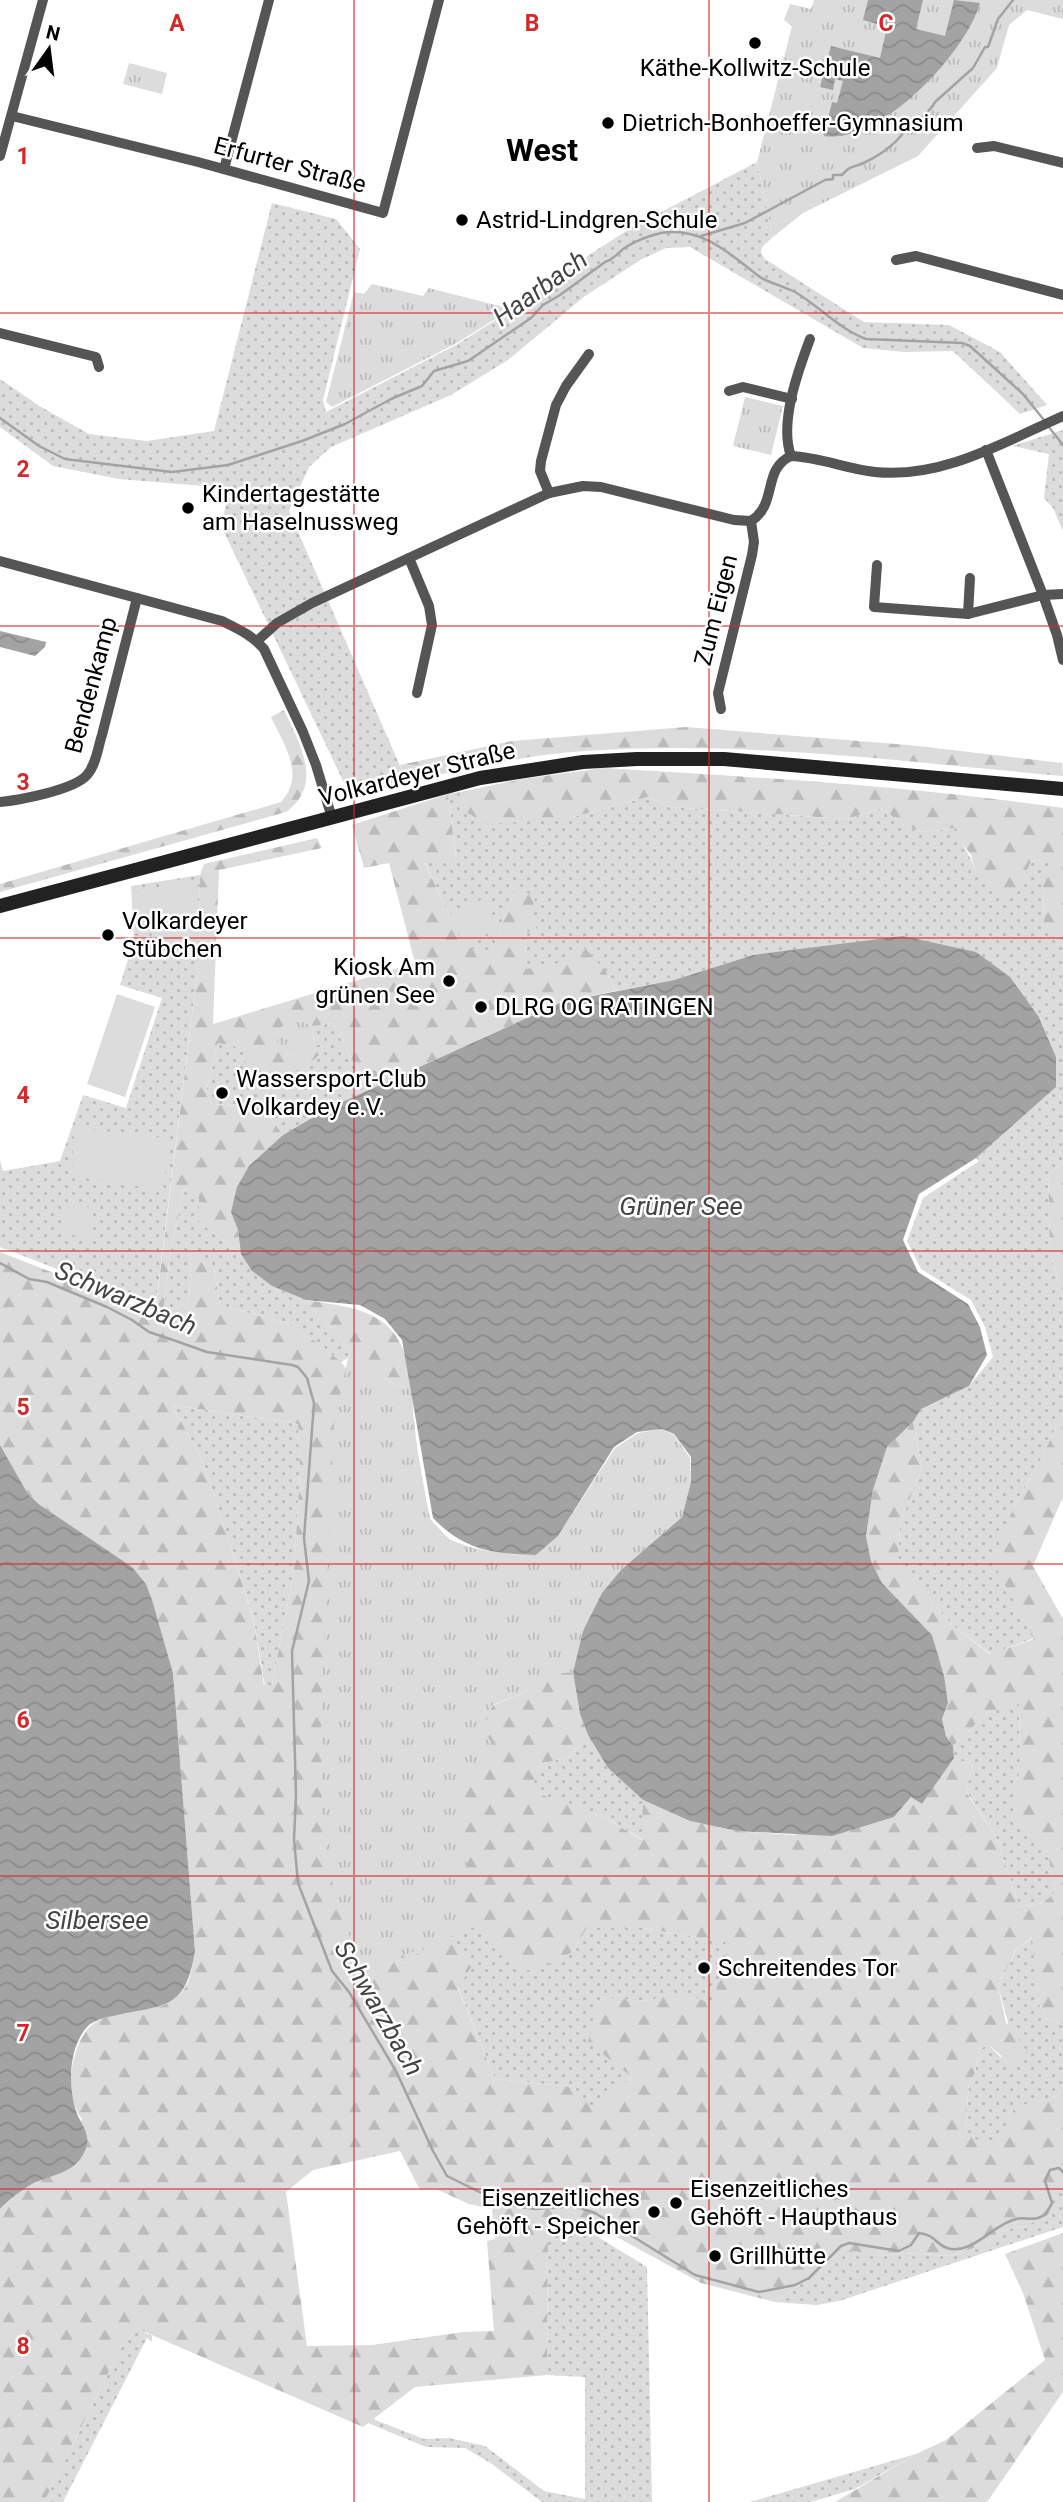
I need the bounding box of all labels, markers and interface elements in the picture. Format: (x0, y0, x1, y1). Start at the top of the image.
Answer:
text: A (169, 10, 185, 37)
text: B (525, 10, 539, 37)
text: C (878, 10, 894, 37)
north arrow (14, 14, 84, 84)
text: N (44, 20, 62, 46)
marker: Käthe-Kollwitz-Schule (747, 35, 763, 51)
place label: Käthe-Kollwitz-Schule (640, 54, 870, 82)
place label: Dietrich-Bonhoeffer-Gymnasium (622, 109, 964, 137)
marker: Dietrich-Bonhoeffer-Gymnasium (600, 115, 616, 131)
street label: Erfurter Straße (211, 131, 369, 199)
district label: West (506, 131, 578, 169)
text: 1 (16, 143, 30, 170)
place label: Astrid-Lindgren-Schule (476, 206, 717, 234)
marker: Astrid-Lindgren-Schule (454, 212, 470, 228)
water label: Haarbach (487, 244, 593, 332)
text: 2 (16, 456, 30, 483)
place label: Kindertagestätte am Haselnussweg (202, 480, 399, 536)
marker: Kindertagestätte am Haselnussweg (180, 500, 196, 516)
street label: Zum Eigen (689, 552, 743, 668)
street label: Bendenkamp (59, 614, 123, 756)
street label: Volkardeyer Straße (316, 736, 518, 812)
text: 3 (16, 769, 30, 796)
place label: Volkardeyer Stübchen (122, 907, 248, 963)
marker: Volkardeyer Stübchen (100, 927, 116, 943)
place label: Kiosk Am grünen See (315, 953, 435, 1009)
marker: Kiosk Am grünen See (441, 973, 457, 989)
place label: DLRG OG RATINGEN (495, 993, 714, 1021)
marker: DLRG OG RATINGEN (473, 999, 489, 1015)
place label: Wassersport-Club Volkardey e.V. (236, 1065, 427, 1121)
text: 4 (16, 1082, 30, 1109)
marker: Wassersport-Club Volkardey e.V. (214, 1085, 230, 1101)
water label: Grüner See (619, 1191, 743, 1221)
water label: Schwarzbach (51, 1255, 201, 1341)
text: 5 (16, 1394, 30, 1421)
text: 6 (16, 1707, 30, 1734)
water label: Silbersee (45, 1905, 149, 1935)
water label: Schwarzbach (328, 1935, 430, 2081)
place label: Schreitendes Tor (718, 1954, 897, 1982)
marker: Schreitendes Tor (696, 1960, 712, 1976)
text: 7 (16, 2020, 30, 2047)
place label: Eisenzeitliches Gehöft - Haupthaus (690, 2175, 897, 2231)
place label: Eisenzeitliches Gehöft - Speicher (456, 2184, 640, 2240)
marker: Eisenzeitliches Gehöft - Haupthaus (668, 2195, 684, 2211)
marker: Eisenzeitliches Gehöft - Speicher (646, 2204, 662, 2220)
place label: Grillhütte (729, 2242, 826, 2270)
marker: Grillhütte (707, 2248, 723, 2264)
text: 8 (16, 2333, 30, 2360)

